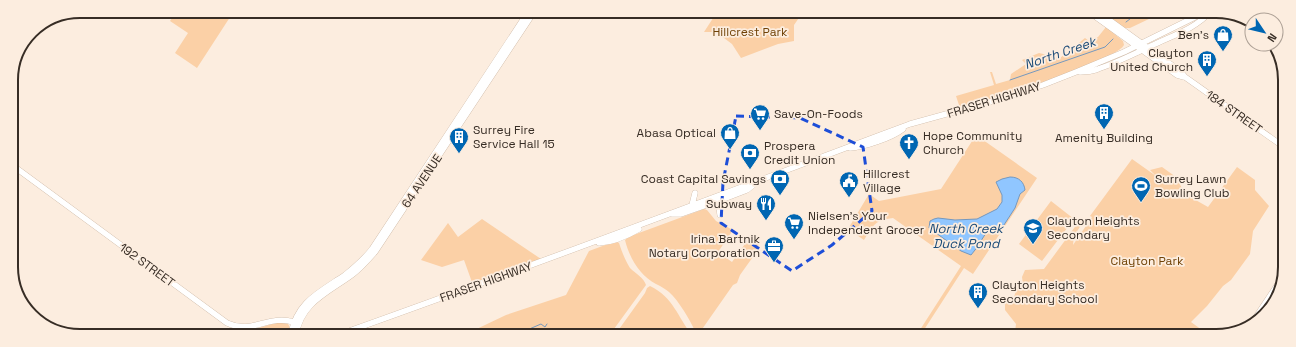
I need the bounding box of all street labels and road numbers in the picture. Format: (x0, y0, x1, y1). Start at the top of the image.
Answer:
street label: FRASER HIGHWAY (945, 78, 1043, 122)
street label: 184 STREET (1203, 87, 1265, 137)
street label: 64 AVENUE (398, 151, 446, 211)
street label: 192 STREET (116, 239, 178, 291)
street label: FRASER HIGHWAY (438, 258, 535, 306)

